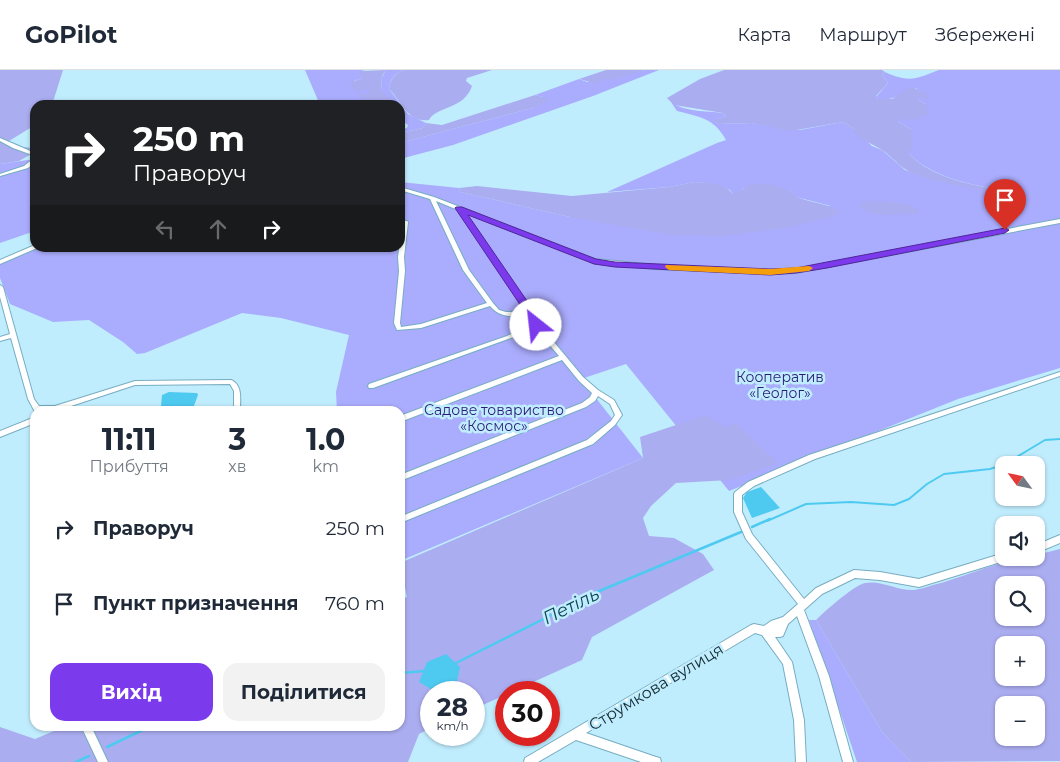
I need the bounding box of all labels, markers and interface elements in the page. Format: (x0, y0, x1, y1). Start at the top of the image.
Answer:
text: GoPilot (25, 20, 117, 49)
text: Карта (738, 24, 791, 46)
text: Маршрут (819, 24, 907, 46)
text: Збережені (935, 24, 1035, 46)
text: 250 m (133, 117, 245, 160)
icon: right (50, 120, 115, 185)
text: Праворуч (133, 160, 247, 187)
pin (984, 179, 1026, 230)
icon: arrive (991, 186, 1019, 214)
icon: left (151, 215, 179, 243)
icon: ahead (204, 215, 232, 243)
icon: right (257, 215, 285, 243)
position arrow (509, 298, 561, 350)
park label: Кооператив «Геолог» (736, 368, 824, 402)
park label: Садове товариство «Космос» (424, 401, 564, 435)
text: 11:11 (102, 421, 157, 458)
text: 3 (228, 421, 246, 458)
text: 1.0 (306, 421, 345, 458)
north arrow (995, 456, 1045, 506)
map controls (995, 456, 1045, 746)
text: Прибуття (89, 457, 169, 476)
text: хв (228, 457, 246, 476)
text: km (312, 457, 339, 476)
icon: right (50, 515, 78, 543)
button: sound (995, 516, 1045, 566)
text: Праворуч (93, 517, 194, 540)
text: 250 m (326, 517, 385, 540)
button: search (995, 576, 1045, 626)
water label: Петіль (539, 583, 603, 629)
icon: arrive (50, 590, 78, 618)
text: Пункт призначення (93, 592, 299, 615)
text: 760 m (325, 592, 385, 615)
button: + (995, 636, 1045, 686)
street label: Струмкова вулиця (585, 639, 727, 735)
button: Вихід (50, 663, 213, 721)
button: Поділитися (223, 663, 385, 721)
speed limit sign: 30 (495, 681, 560, 746)
text: 28 (437, 692, 468, 722)
button: − (995, 696, 1045, 746)
text: km/h (436, 718, 469, 733)

